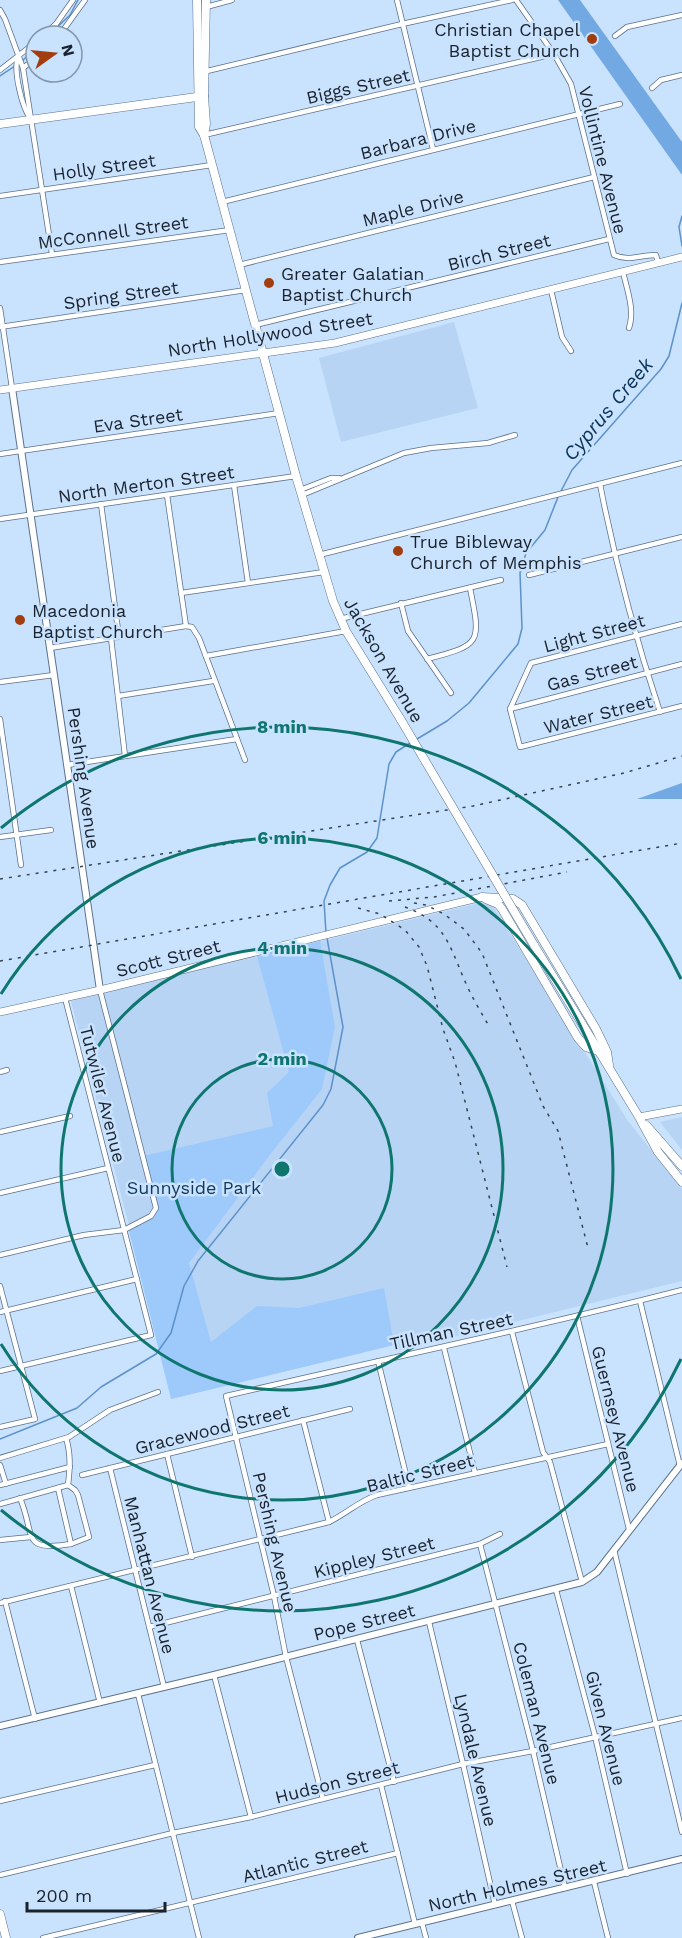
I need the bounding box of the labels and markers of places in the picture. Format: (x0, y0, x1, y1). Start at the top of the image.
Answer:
place label: Christian Chapel Baptist Church (434, 19, 580, 61)
marker: Christian Chapel Baptist Church (585, 32, 599, 46)
place label: Greater Galatian Baptist Church (281, 263, 425, 305)
marker: Greater Galatian Baptist Church (262, 276, 276, 290)
place label: True Bibleway Church of Memphis (410, 531, 582, 573)
marker: True Bibleway Church of Memphis (391, 544, 405, 558)
place label: Macedonia Baptist Church (32, 600, 163, 642)
marker: Macedonia Baptist Church (13, 613, 27, 627)
centre of rings (272, 1159, 292, 1179)

